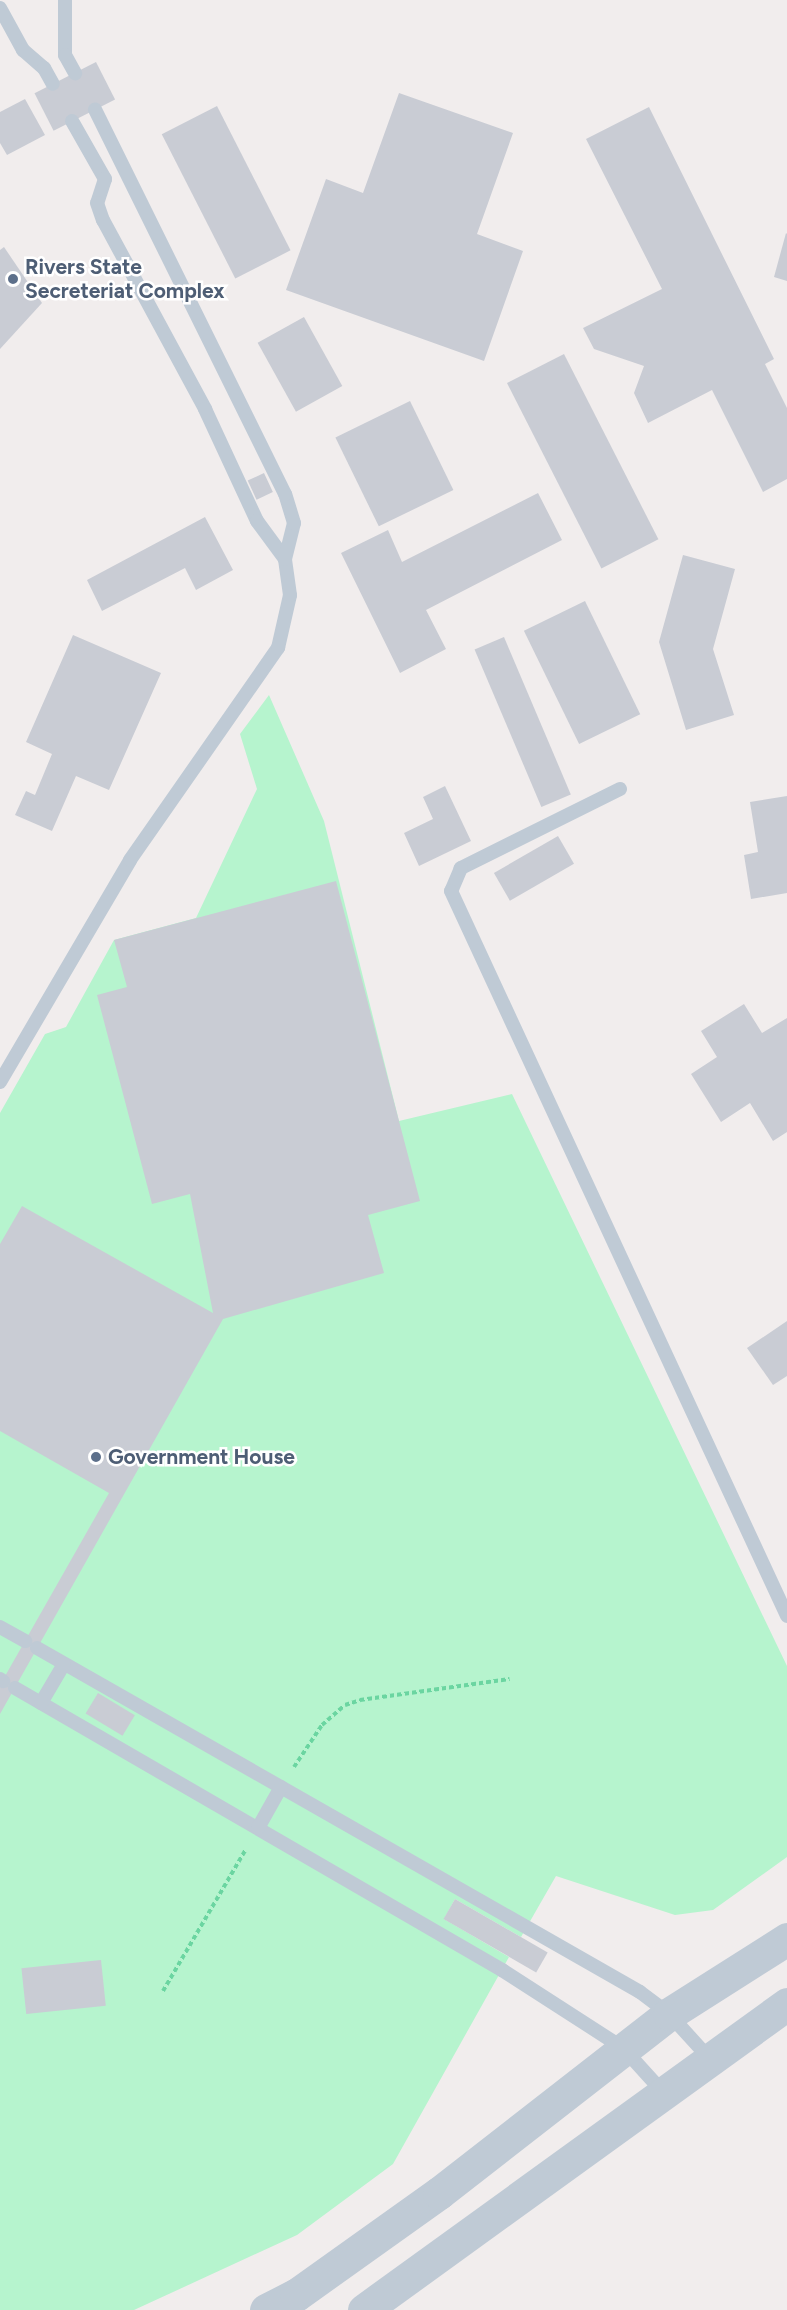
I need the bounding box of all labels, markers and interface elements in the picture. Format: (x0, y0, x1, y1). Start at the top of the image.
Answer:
place label: Rivers State Secreteriat Complex (25, 254, 224, 304)
marker: Rivers State Secreteriat Complex (6, 272, 20, 286)
place label: Government House (108, 1444, 295, 1470)
marker: Government House (89, 1450, 103, 1464)

